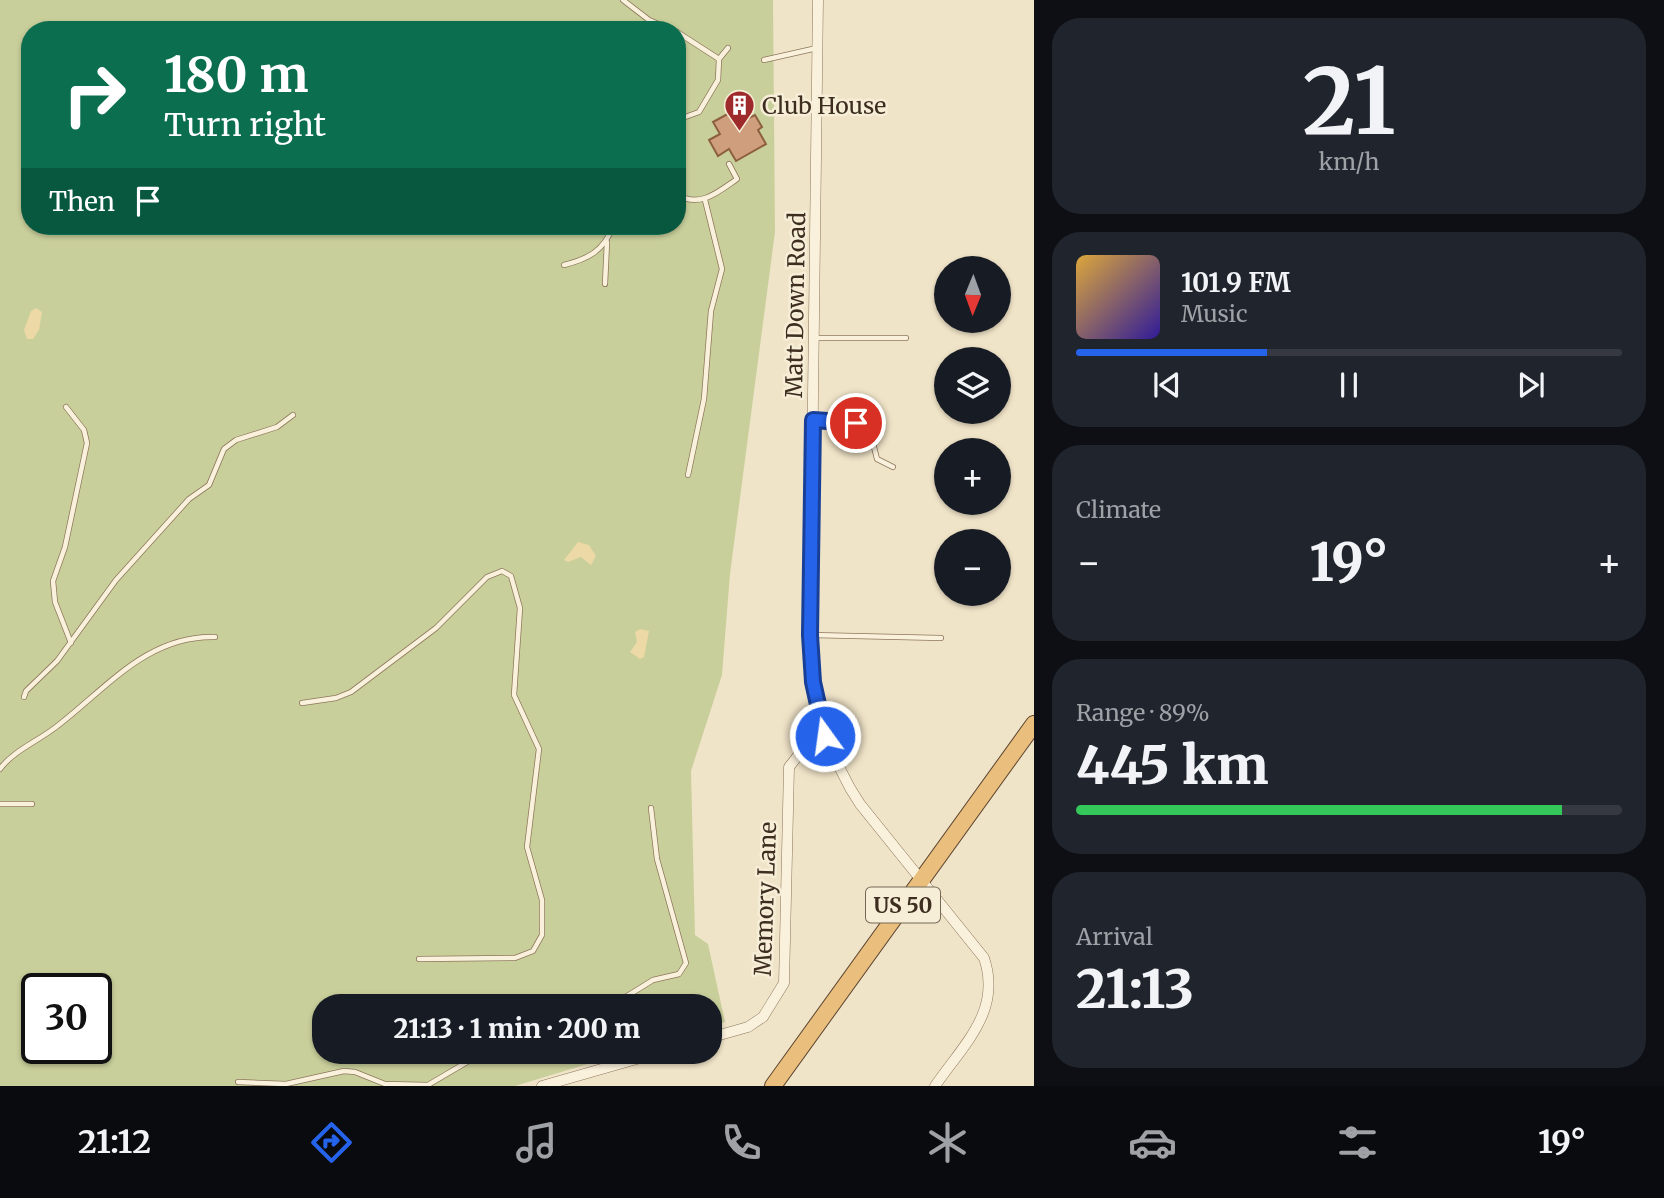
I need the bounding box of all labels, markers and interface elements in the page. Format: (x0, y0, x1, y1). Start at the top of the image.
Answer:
text: 180 m (164, 44, 309, 105)
text: 21 (1302, 44, 1396, 159)
icon: right (49, 49, 140, 140)
building icon: Club House (722, 88, 756, 132)
place label: Club House (762, 91, 886, 120)
text: Turn right (164, 105, 326, 145)
text: km/h (1319, 147, 1379, 176)
icon: arrive (129, 182, 167, 220)
text: Then (49, 185, 115, 218)
street label: Matt Down Road (779, 212, 811, 398)
north arrow (934, 256, 1012, 332)
map controls (934, 256, 1011, 606)
text: 101.9 FM (1181, 266, 1291, 299)
text: Music (1181, 299, 1248, 328)
button: layers (934, 347, 1011, 424)
icon: previous (1148, 366, 1186, 404)
icon: pause (1330, 366, 1368, 404)
icon: next (1512, 366, 1550, 404)
pin (826, 393, 886, 453)
icon: arrive (837, 404, 875, 442)
button: + (934, 438, 1011, 515)
text: Climate (1076, 495, 1161, 524)
button: − (934, 529, 1011, 606)
text: 19° (1310, 530, 1388, 595)
text: − (1076, 539, 1101, 586)
text: + (1597, 539, 1622, 586)
text: Range · 89% (1076, 698, 1210, 727)
position arrow (788, 699, 862, 773)
text: 445 km (1076, 733, 1269, 798)
street label: Memory Lane (748, 821, 782, 977)
road number: US 50 (866, 888, 940, 922)
text: Arrival (1076, 922, 1153, 951)
text: 21:13 (1076, 957, 1194, 1022)
speed limit sign: 30 (21, 973, 112, 1064)
text: 21:13 · 1 min · 200 m (394, 1012, 640, 1045)
icon: directions (307, 1118, 356, 1167)
icon: music (512, 1118, 561, 1167)
icon: phone (717, 1118, 766, 1167)
icon: climate (923, 1118, 972, 1167)
icon: car (1128, 1118, 1177, 1167)
icon: filters (1333, 1118, 1382, 1167)
text: 21:12 (78, 1122, 151, 1162)
text: 19° (1538, 1122, 1586, 1162)

